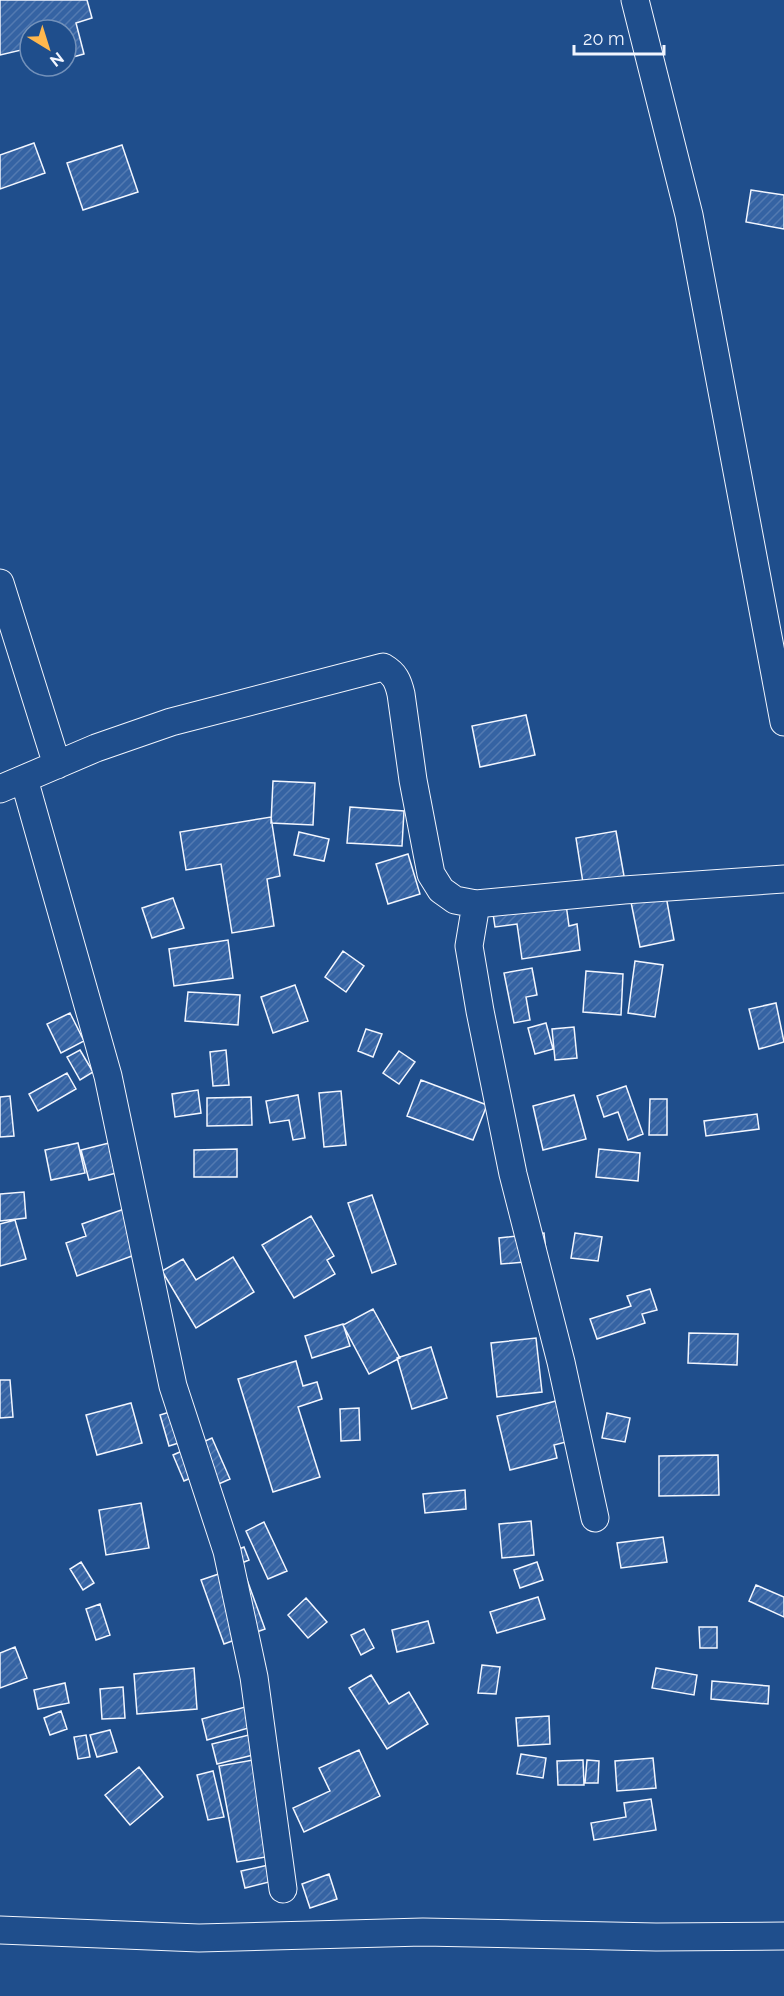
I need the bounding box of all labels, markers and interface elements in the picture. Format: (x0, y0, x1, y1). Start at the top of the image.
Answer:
north arrow (18, 18, 78, 78)
scale bar (574, 18, 664, 56)
text: 20 m (583, 28, 625, 49)
text: N (46, 48, 68, 71)

